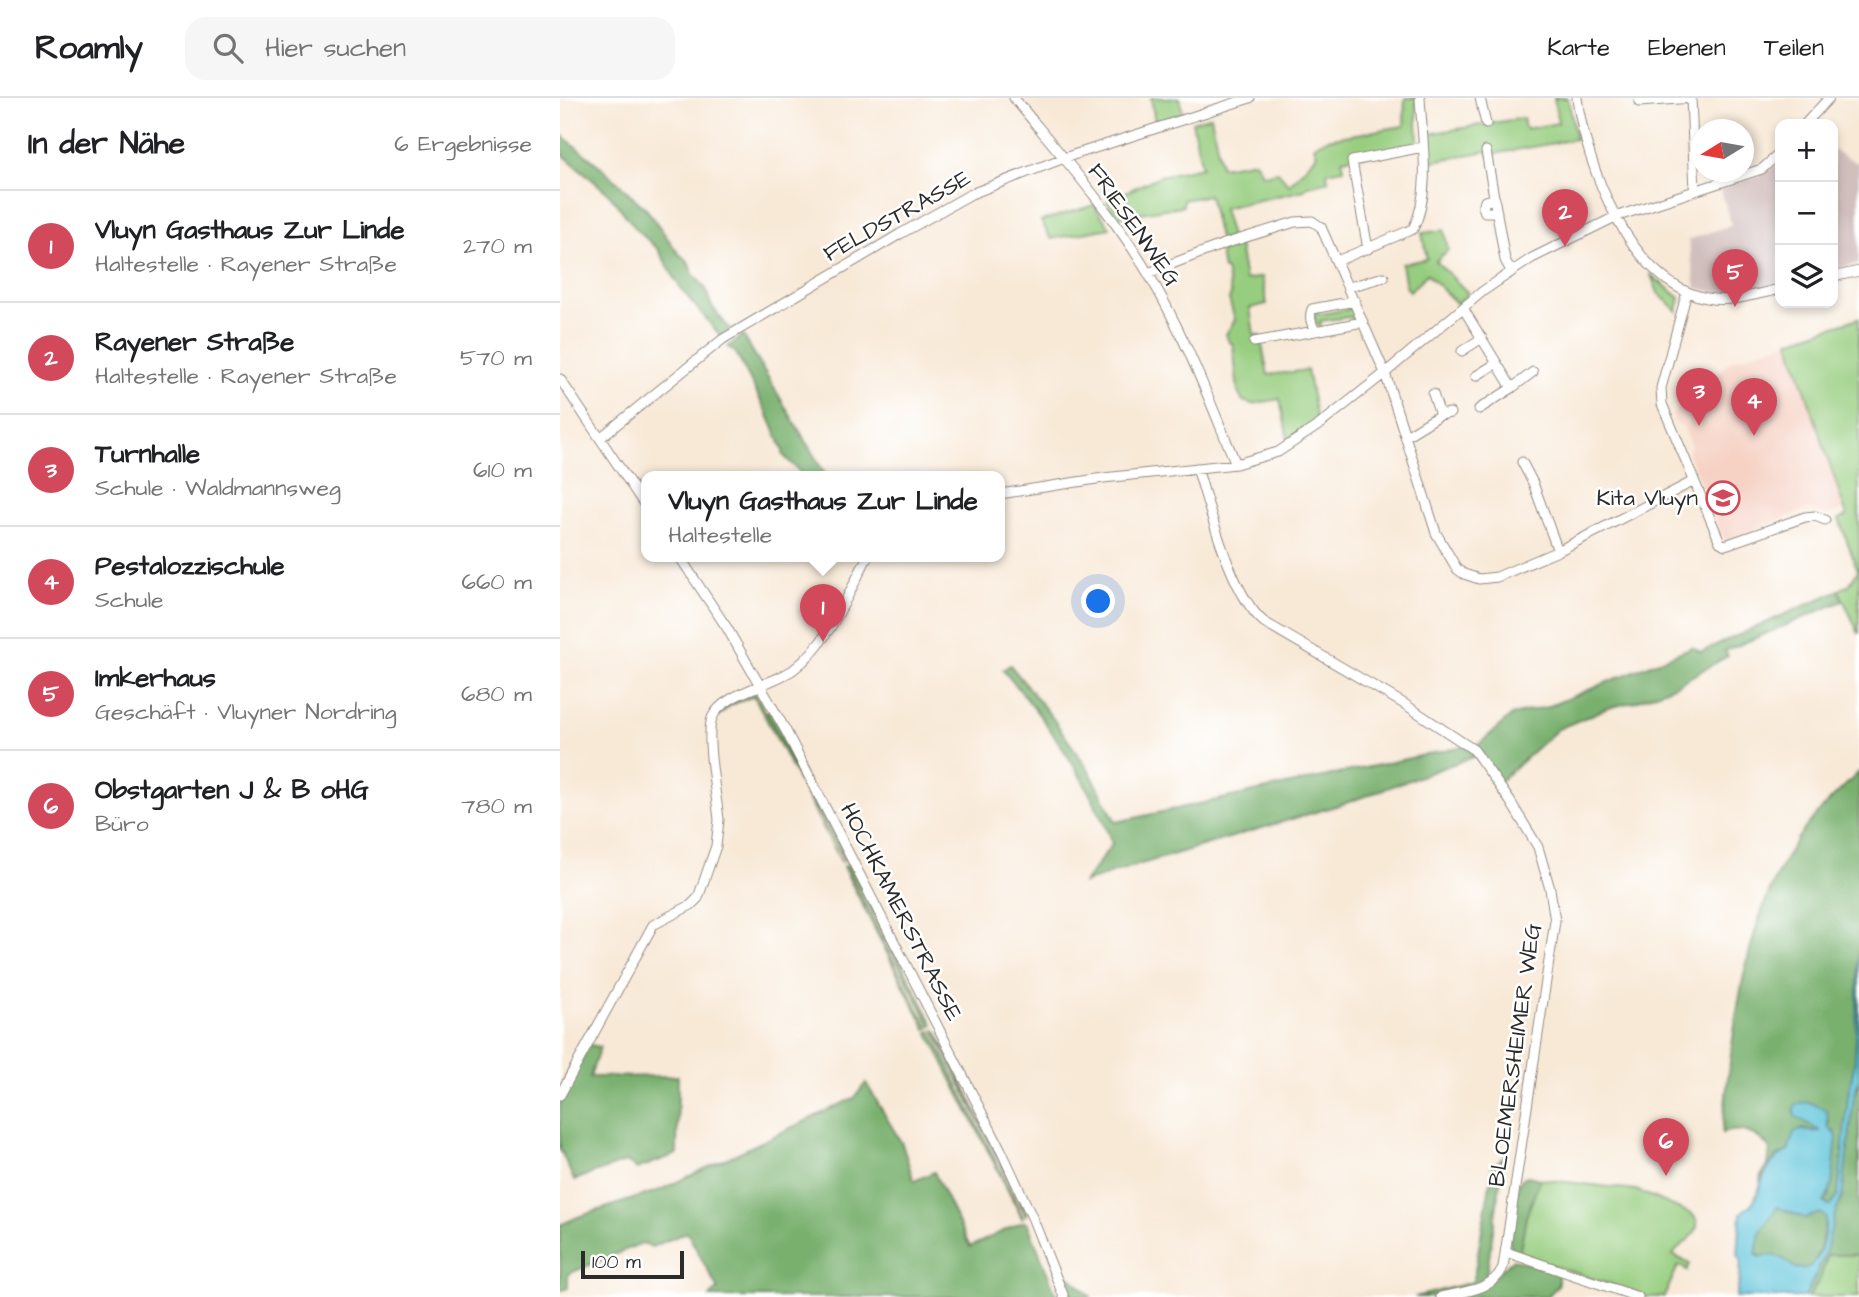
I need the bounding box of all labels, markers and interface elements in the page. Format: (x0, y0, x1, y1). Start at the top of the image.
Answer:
search box (185, 17, 675, 80)
text: Roamly (35, 25, 143, 71)
icon: search (209, 29, 247, 67)
text: Hier suchen (265, 30, 406, 66)
text: Karte (1547, 31, 1610, 65)
text: Ebenen (1648, 31, 1726, 65)
text: Teilen (1764, 31, 1824, 65)
north arrow (1691, 119, 1754, 182)
map controls (1775, 119, 1838, 308)
button: + (1775, 119, 1838, 182)
text: In der Nähe (28, 123, 185, 165)
text: 6 Ergebnisse (394, 128, 532, 160)
street label: FRIESENWEG (1080, 157, 1188, 293)
street label: FELDSTRASSE (818, 162, 977, 270)
button: − (1775, 182, 1838, 245)
pin: 2 (1542, 189, 1588, 247)
text: Vluyn Gasthaus Zur Linde (95, 212, 405, 248)
text: 1 (50, 230, 52, 262)
text: 270 m (463, 230, 532, 262)
button: layers (1775, 245, 1838, 308)
text: Haltestelle · Rayener Straße (95, 248, 397, 280)
pin: 5 (1712, 249, 1758, 307)
text: Rayener Straße (95, 324, 294, 360)
text: 2 (44, 342, 58, 374)
text: 570 m (460, 342, 532, 374)
text: Haltestelle · Rayener Straße (95, 360, 397, 392)
pin: 3 (1676, 368, 1722, 426)
pin: 4 (1731, 378, 1777, 436)
text: Turnhalle (95, 436, 200, 472)
text: 3 (45, 454, 57, 486)
text: 610 m (473, 454, 532, 486)
popup (641, 471, 1005, 562)
text: Schule · Waldmannsweg (95, 472, 341, 504)
school or university icon: Kita Vluyn (1704, 479, 1742, 517)
place label: Kita Vluyn (1597, 482, 1698, 515)
text: Vluyn Gasthaus Zur Linde (668, 483, 978, 519)
text: Haltestelle (668, 519, 772, 551)
text: Pestalozzischule (95, 548, 285, 584)
text: 4 (43, 566, 59, 598)
text: 660 m (462, 566, 532, 598)
text: Schule (95, 584, 163, 616)
pin: 1 (800, 584, 846, 642)
your location (1081, 584, 1115, 618)
text: Imkerhaus (95, 660, 216, 696)
text: 5 (43, 678, 59, 710)
text: 680 m (461, 678, 532, 710)
text: Geschäft · Vluyner Nordring (95, 696, 397, 728)
text: Obstgarten J & B oHG (95, 772, 369, 808)
text: 6 (44, 790, 58, 822)
text: 780 m (461, 790, 532, 822)
street label: HOCHKAMERSTRASSE (832, 798, 970, 1027)
text: Büro (95, 808, 149, 840)
street label: BLOEMERSHEIMER WEG (1481, 921, 1549, 1189)
pin: 6 (1643, 1118, 1689, 1176)
scale bar (581, 1248, 684, 1280)
text: 100 m (592, 1249, 641, 1276)

